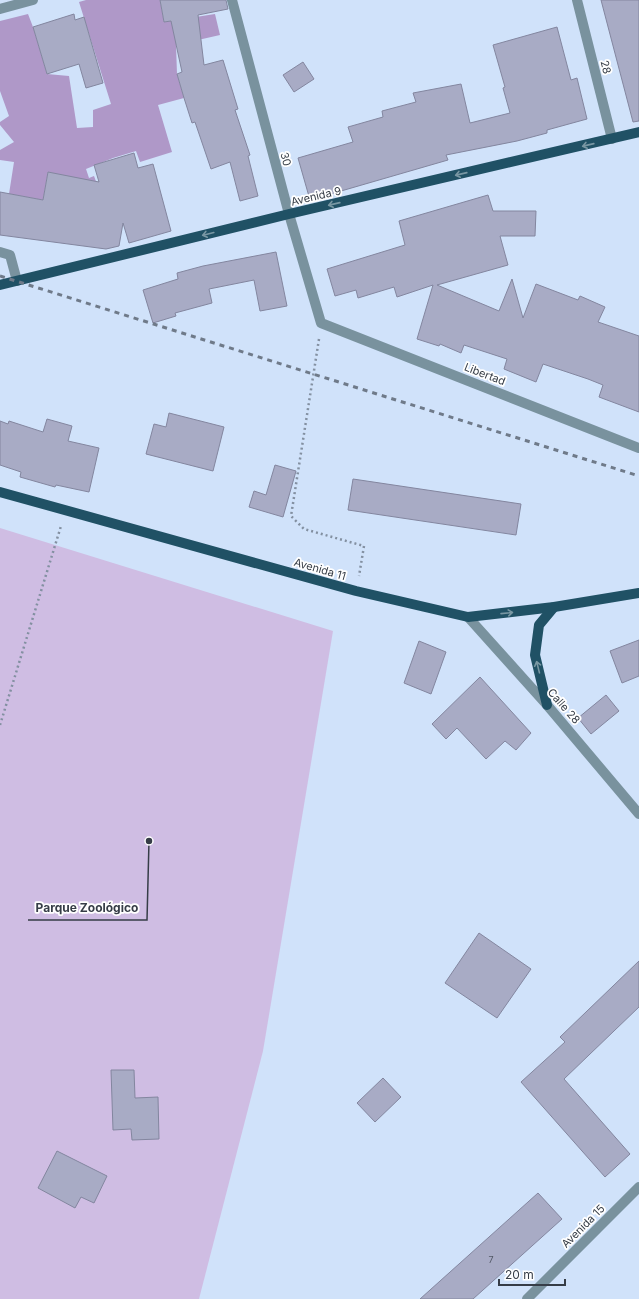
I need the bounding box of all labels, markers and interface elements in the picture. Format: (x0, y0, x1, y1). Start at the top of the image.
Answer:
street label: 28 (598, 59, 614, 75)
one-way arrow (581, 141, 594, 149)
street label: 30 (277, 151, 295, 168)
one-way arrow (455, 171, 468, 179)
street label: Avenida 9 (289, 183, 343, 209)
one-way arrow (328, 200, 341, 208)
one-way arrow (202, 231, 215, 238)
street label: Libertad (462, 360, 508, 388)
street label: Avenida 11 (292, 555, 348, 583)
one-way arrow (500, 609, 513, 616)
one-way arrow (534, 661, 542, 674)
street label: Calle 28 (545, 685, 583, 727)
callout: Parque Zoológico (28, 896, 147, 920)
text: Parque Zoológico (36, 900, 138, 915)
street label: Avenida 15 (558, 1201, 608, 1251)
house number: 7 (488, 1254, 494, 1265)
scale bar (499, 1261, 565, 1287)
text: 20 m (505, 1267, 534, 1282)

